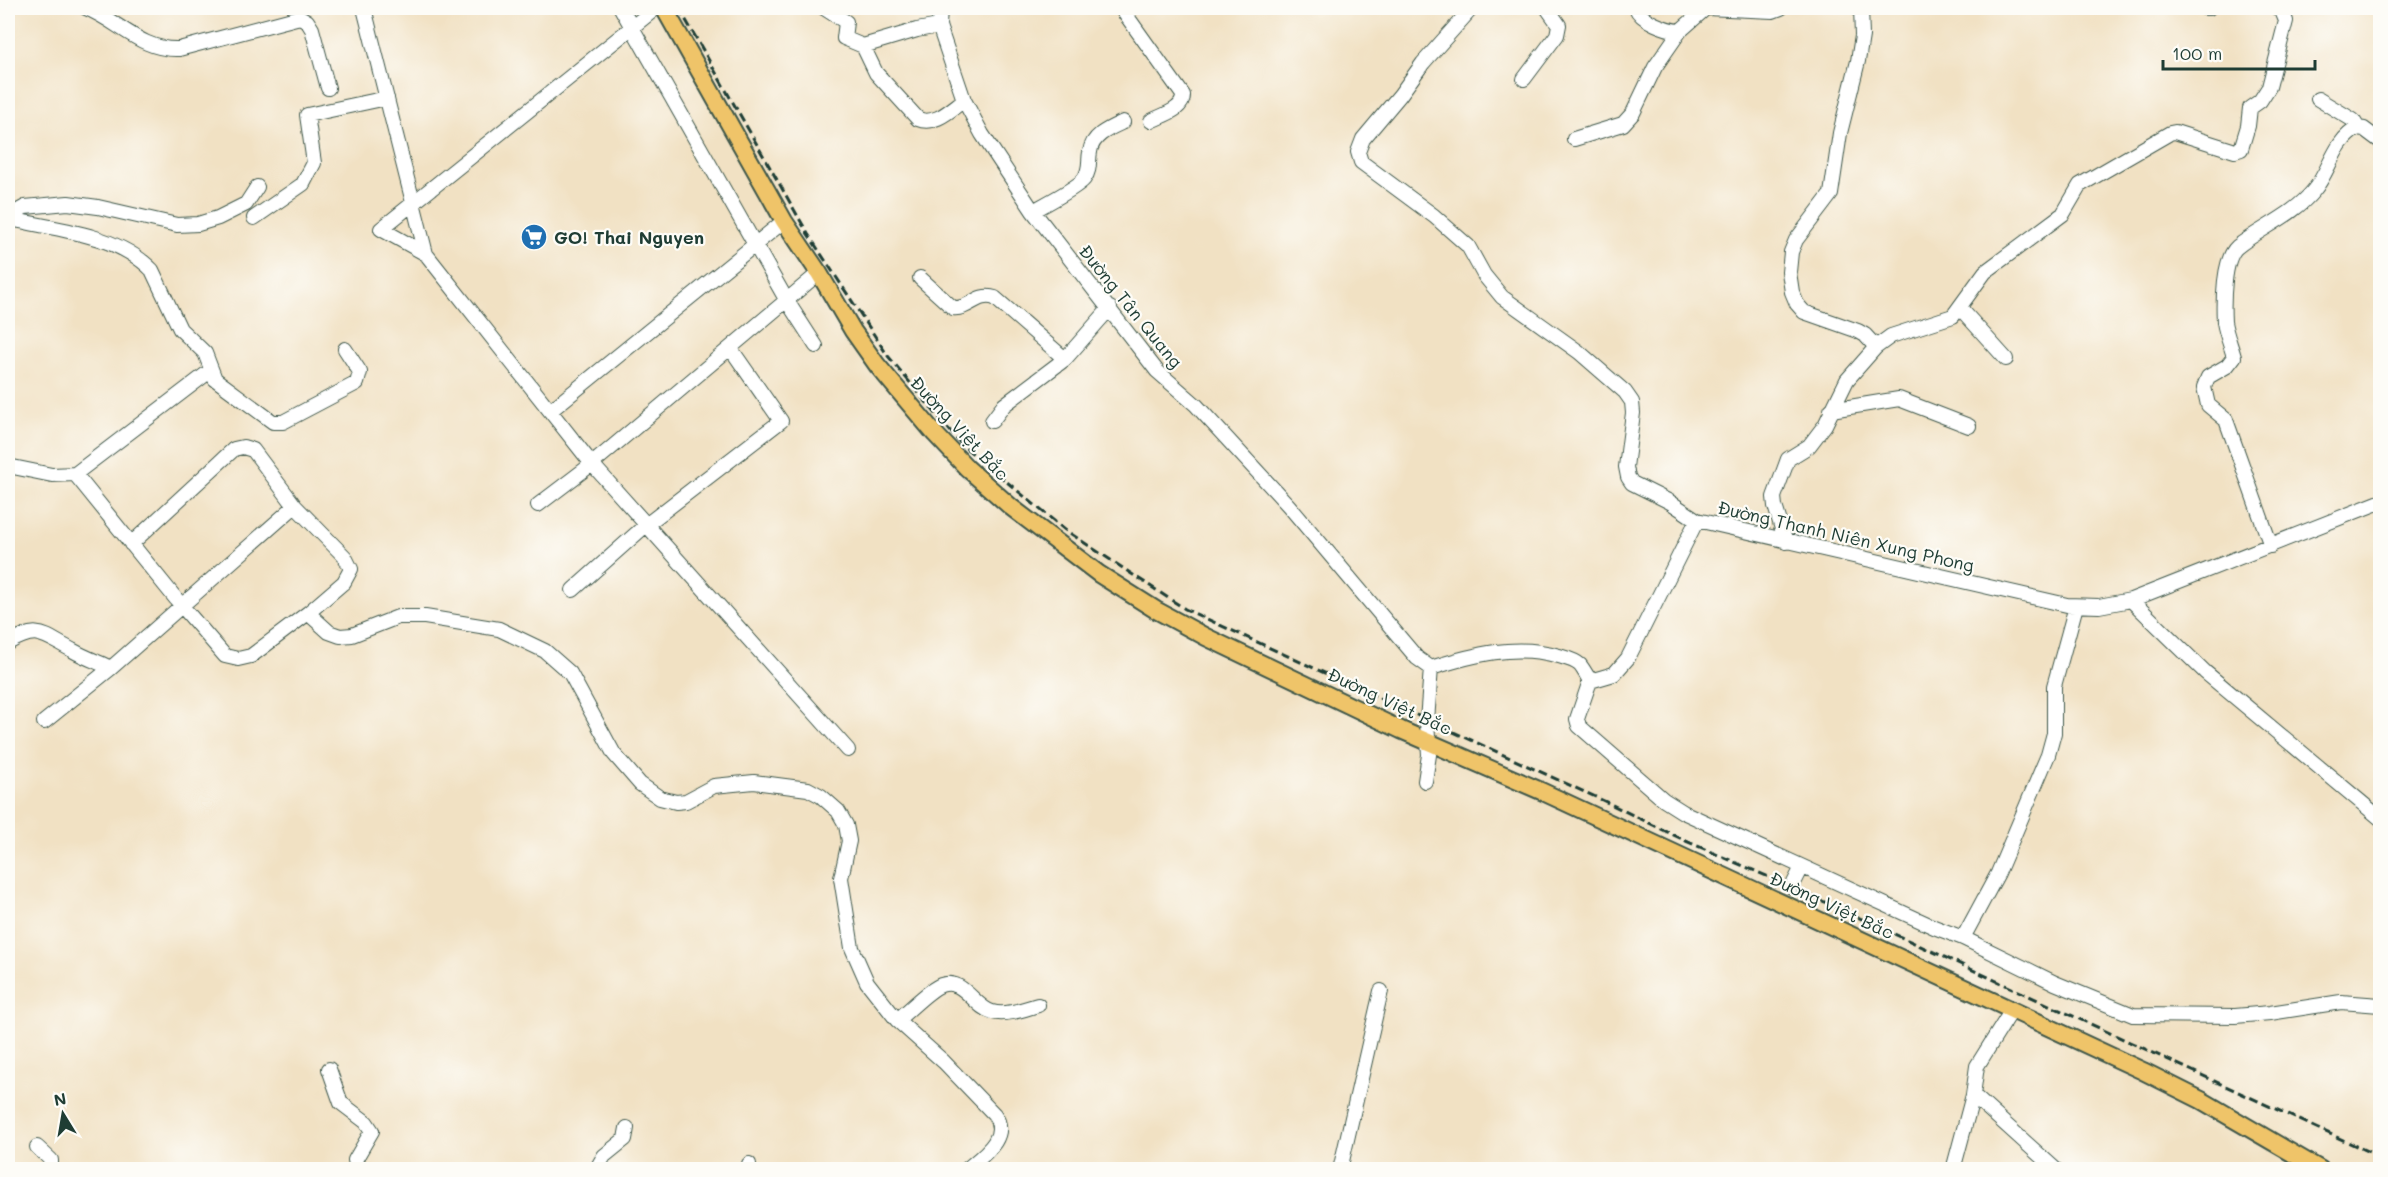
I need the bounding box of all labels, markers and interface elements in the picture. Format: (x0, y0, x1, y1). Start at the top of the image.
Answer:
scale bar (2163, 33, 2314, 71)
text: 100 m (2172, 41, 2222, 65)
supermarket icon: GO! Thai Nguyen (519, 222, 549, 252)
place label: GO! Thai Nguyen (554, 225, 704, 249)
street label: Đường Tân Quang (1074, 239, 1188, 373)
street label: Đường Việt Bắc (905, 371, 1015, 485)
street label: Đường Thanh Niên Xung Phong (1715, 495, 1977, 577)
street label: Đường Việt Bắc (1324, 662, 1456, 740)
street label: Đường Việt Bắc (1766, 866, 1898, 944)
north arrow (33, 1084, 93, 1144)
text: N (52, 1087, 68, 1110)

